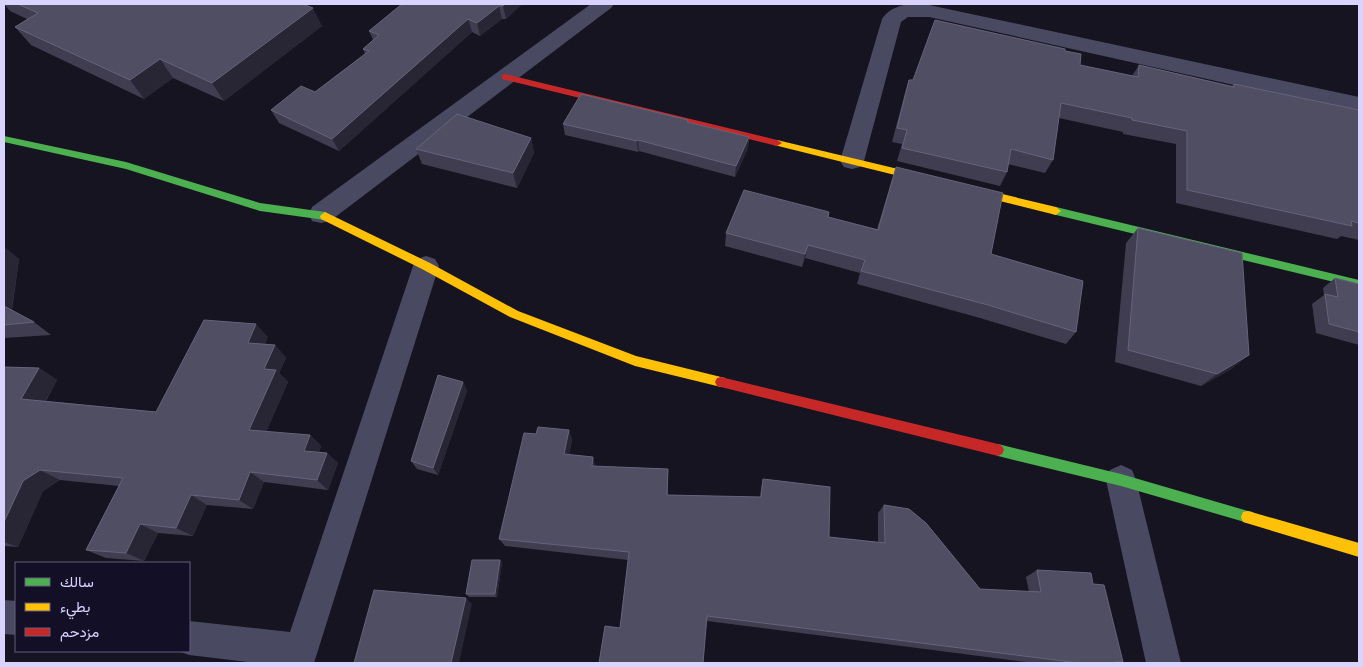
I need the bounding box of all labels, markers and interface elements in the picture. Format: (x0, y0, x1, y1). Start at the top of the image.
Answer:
legend (15, 562, 190, 652)
text: سالك (60, 573, 94, 591)
text: بطيء (60, 598, 90, 620)
text: مزدحم (60, 623, 99, 642)

